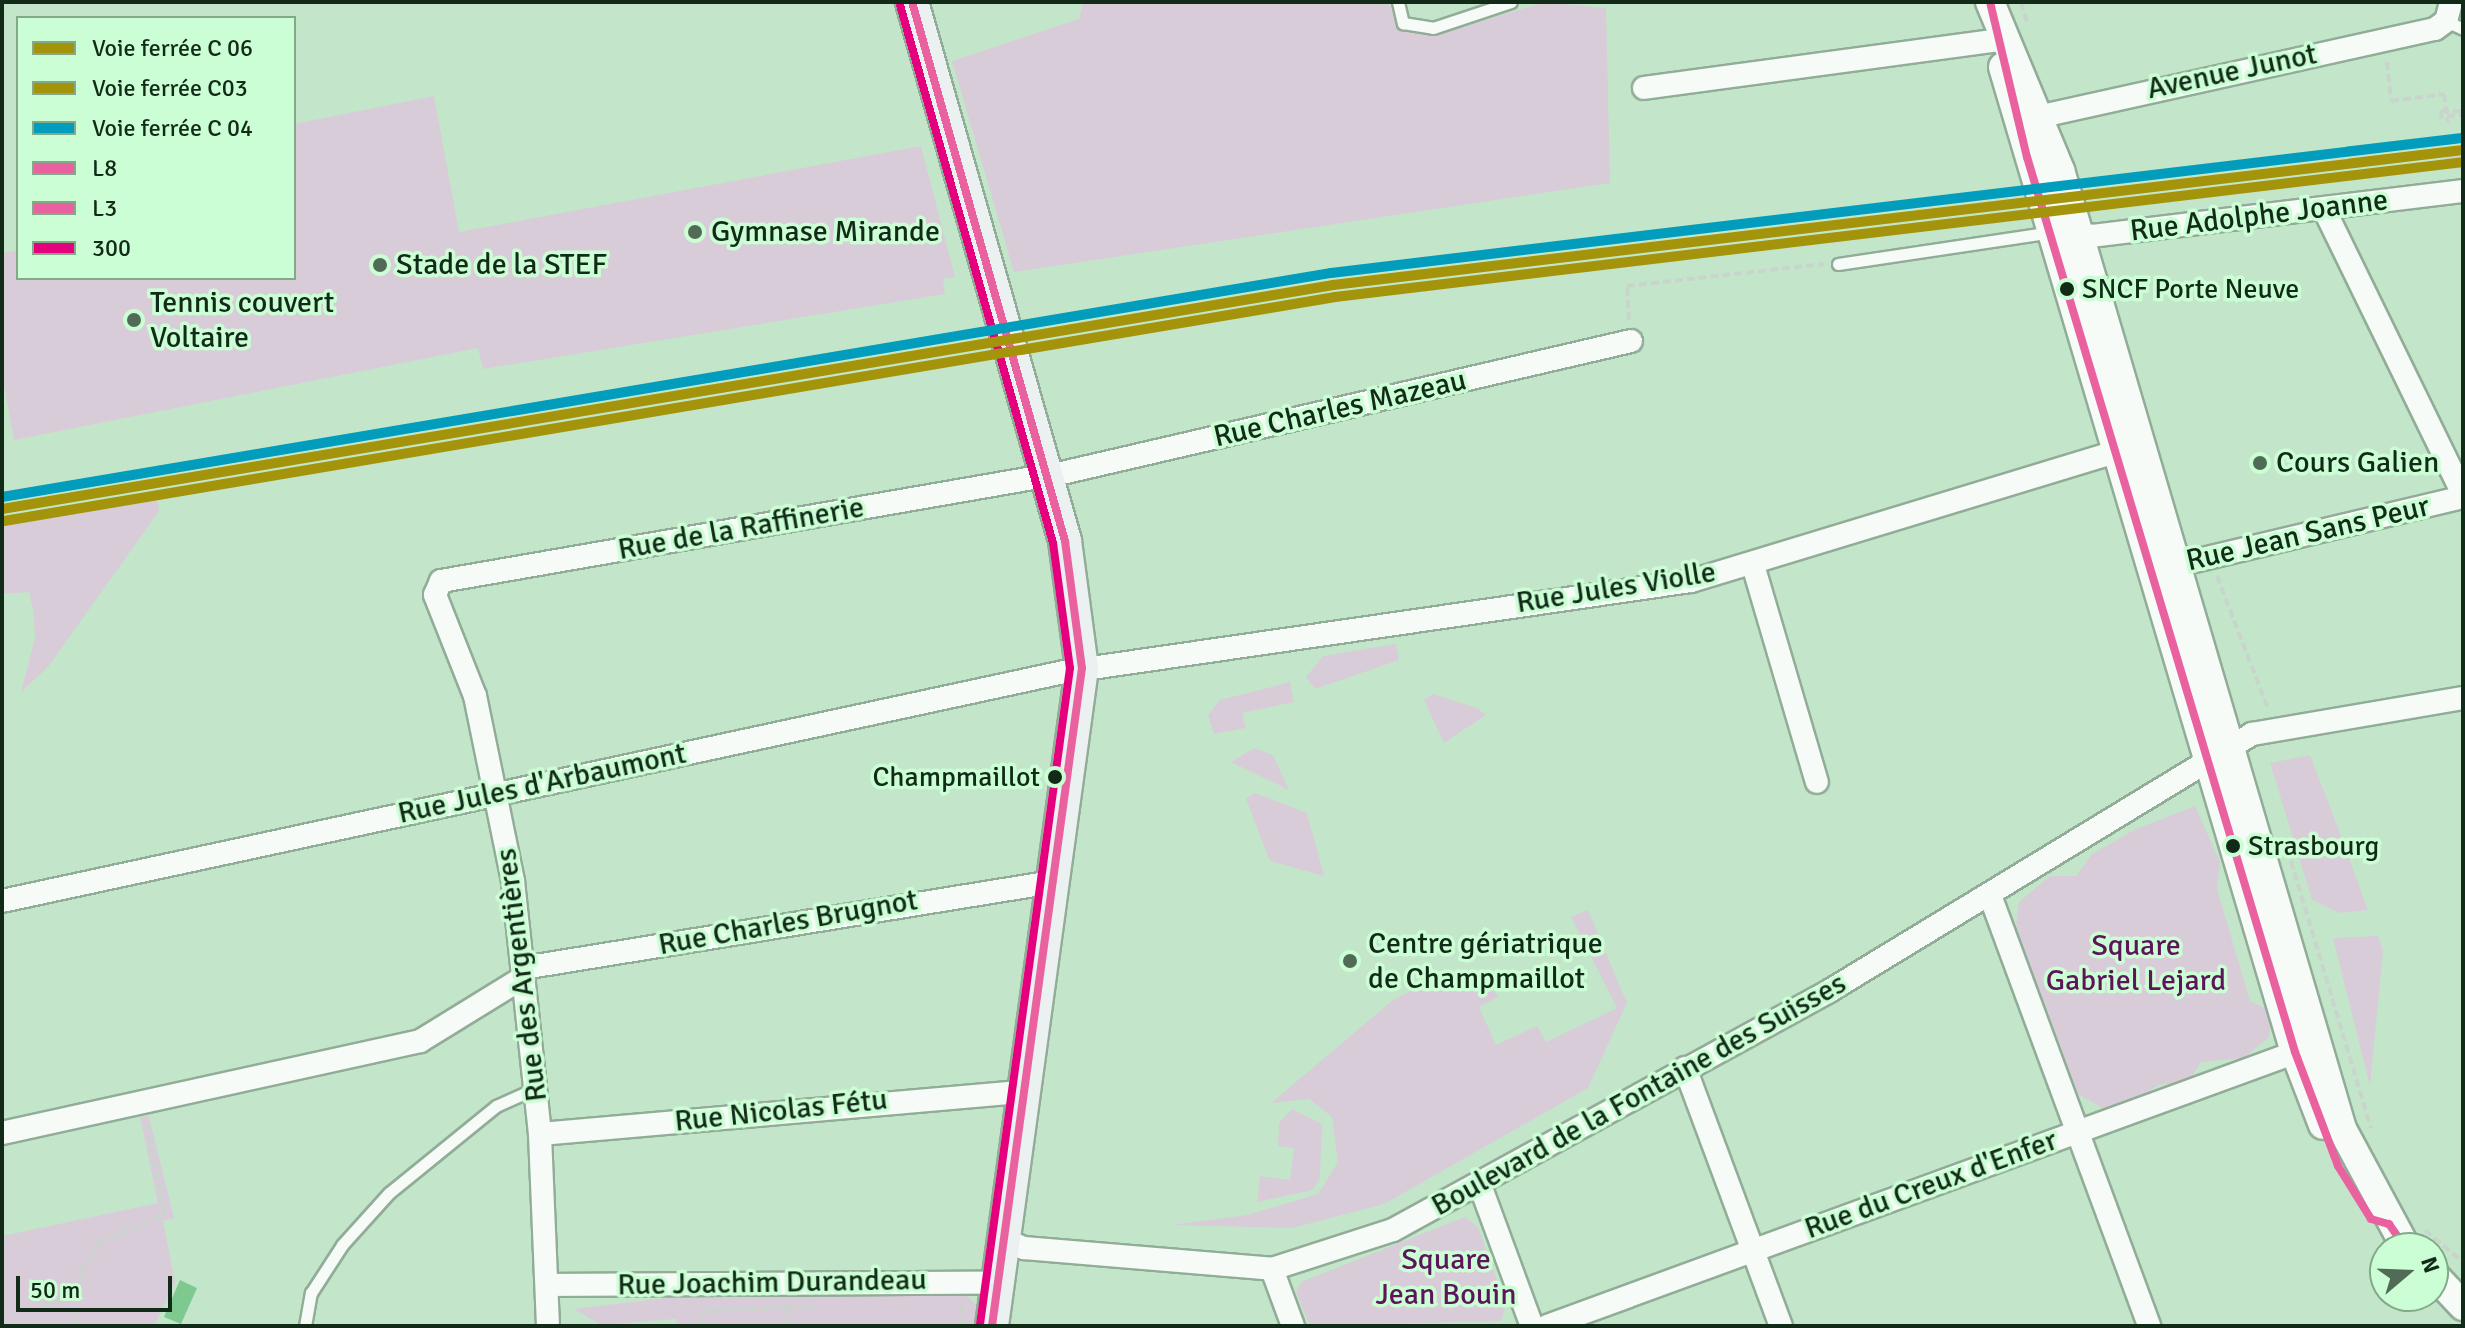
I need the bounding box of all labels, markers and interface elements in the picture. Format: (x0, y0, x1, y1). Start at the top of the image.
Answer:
legend (16, 16, 296, 280)
text: Voie ferrée C 06 (92, 33, 253, 63)
street label: Avenue Junot (2144, 36, 2320, 108)
text: Voie ferrée C03 (92, 73, 248, 103)
text: Voie ferrée C 04 (92, 113, 253, 143)
text: L8 (92, 153, 117, 183)
street label: Rue Adolphe Joanne (2128, 182, 2390, 250)
text: L3 (92, 193, 117, 223)
place label: Gymnase Mirande (711, 214, 940, 250)
marker: Gymnase Mirande (686, 223, 704, 241)
text: 300 (92, 233, 131, 263)
place label: Stade de la STEF (396, 247, 607, 283)
marker: Stade de la STEF (371, 256, 389, 274)
place label: SNCF Porte Neuve (2082, 272, 2299, 306)
marker: SNCF Porte Neuve (2059, 281, 2075, 297)
place label: Tennis couvert Voltaire (150, 285, 334, 356)
marker: Tennis couvert Voltaire (125, 311, 143, 329)
street label: Rue Charles Mazeau (1210, 362, 1470, 456)
place label: Cours Galien (2276, 445, 2439, 481)
marker: Cours Galien (2251, 454, 2269, 472)
street label: Rue Jean Sans Peur (2183, 489, 2433, 579)
street label: Rue de la Raffinerie (615, 490, 867, 568)
street label: Rue Jules Violle (1514, 554, 1718, 622)
street label: Rue Jules d'Arbaumont (395, 736, 689, 832)
place label: Champmaillot (872, 760, 1040, 794)
marker: Champmaillot (1047, 769, 1063, 785)
place label: Strasbourg (2248, 829, 2379, 863)
marker: Strasbourg (2225, 838, 2241, 854)
street label: Rue des Argentières (489, 846, 555, 1104)
street label: Rue Charles Brugnot (656, 882, 920, 964)
place label: Centre gériatrique de Champmaillot (1368, 926, 1603, 996)
park label: Square Gabriel Lejard (2046, 928, 2226, 998)
marker: Centre gériatrique de Champmaillot (1339, 950, 1361, 972)
street label: Boulevard de la Fontaine des Suisses (1425, 966, 1853, 1224)
street label: Rue Nicolas Fétu (673, 1082, 889, 1140)
street label: Rue du Creux d'Enfer (1800, 1123, 2062, 1247)
north arrow (2369, 1232, 2449, 1312)
park label: Square Jean Bouin (1375, 1242, 1517, 1312)
text: N (2415, 1253, 2446, 1276)
scale bar (20, 1260, 176, 1310)
street label: Rue Joachim Durandeau (617, 1262, 927, 1304)
text: 50 m (30, 1275, 80, 1305)

